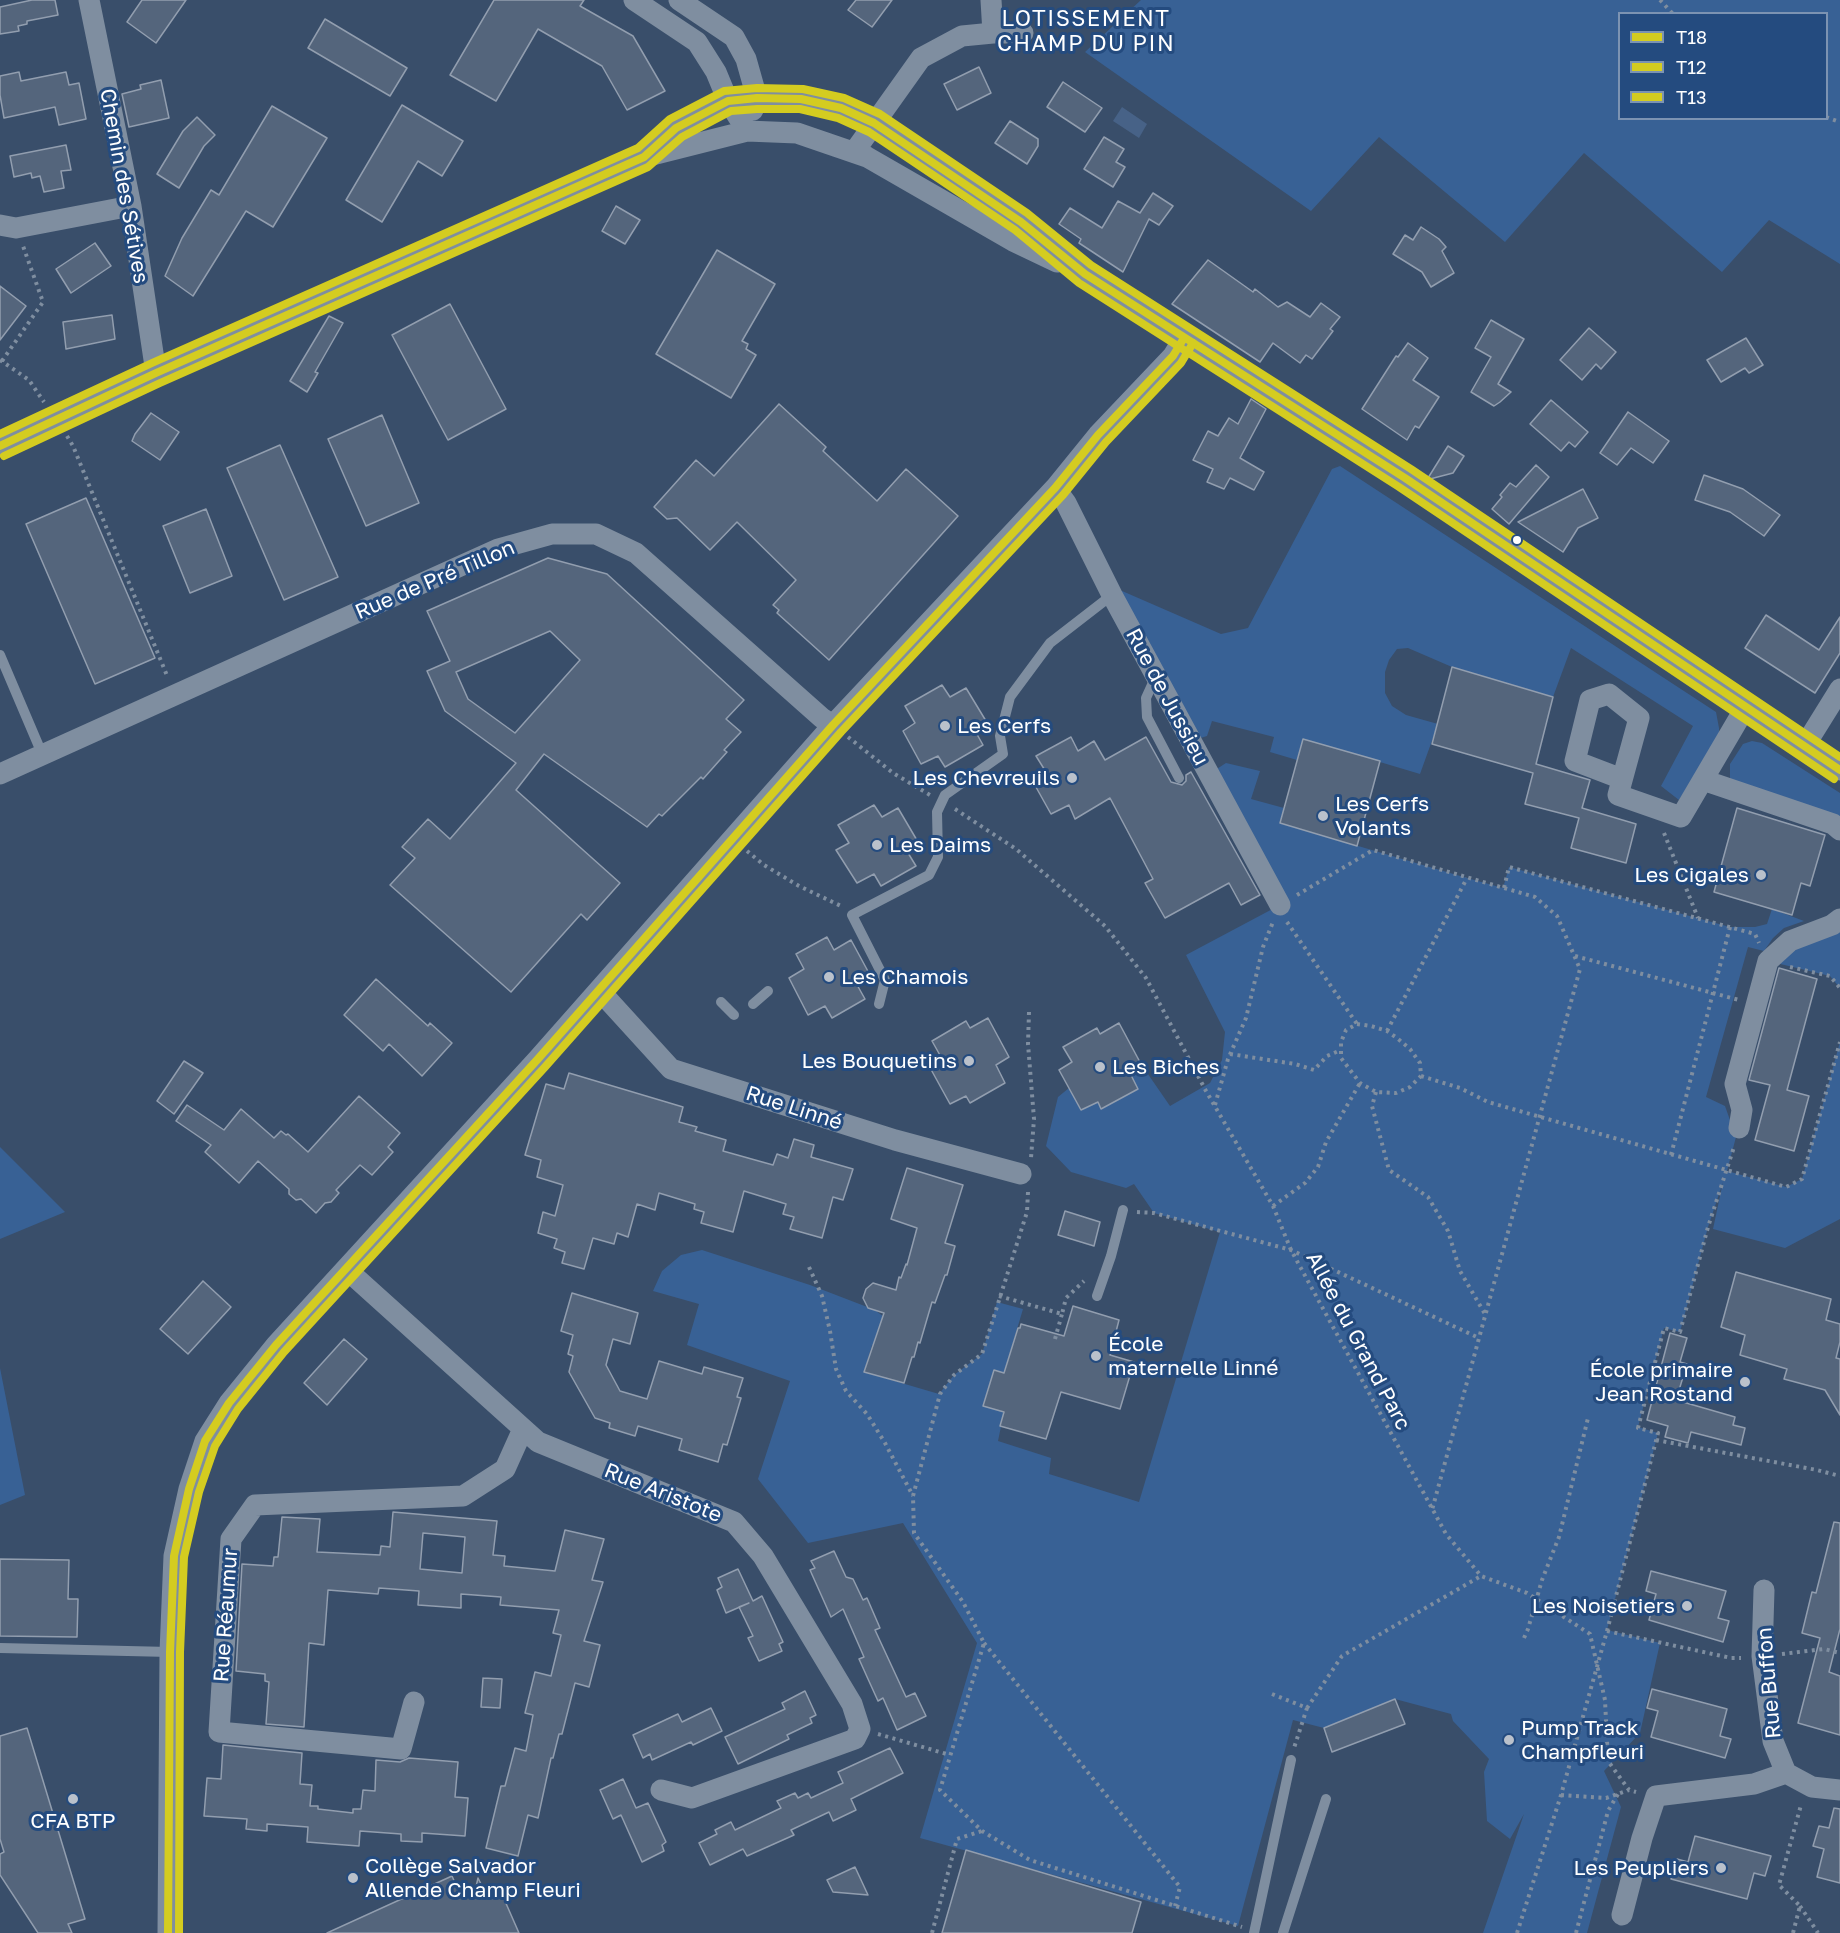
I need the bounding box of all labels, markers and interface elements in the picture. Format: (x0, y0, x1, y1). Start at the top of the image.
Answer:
district label: LOTISSEMENT CHAMP DU PIN (997, 6, 1175, 57)
legend (1618, 12, 1828, 120)
text: T18 (1676, 26, 1707, 48)
text: T12 (1676, 56, 1706, 78)
text: T13 (1676, 86, 1706, 108)
street label: Chemin des Sétives (94, 87, 154, 285)
unlabelled marker (1511, 534, 1523, 546)
street label: Rue de Pré Tillon (351, 535, 519, 625)
street label: Rue de Jussieu (1120, 624, 1214, 770)
place label: Les Cerfs (957, 713, 1051, 739)
marker: Les Cerfs (938, 719, 952, 733)
place label: Les Chevreuils (913, 765, 1060, 791)
marker: Les Chevreuils (1065, 771, 1079, 785)
place label: Les Cerfs Volants (1335, 791, 1429, 841)
marker: Les Cerfs Volants (1316, 809, 1330, 823)
place label: Les Daims (889, 832, 991, 858)
marker: Les Daims (870, 838, 884, 852)
place label: Les Cigales (1634, 862, 1749, 888)
marker: Les Cigales (1754, 868, 1768, 882)
place label: Les Chamois (841, 964, 968, 990)
marker: Les Chamois (822, 970, 836, 984)
place label: Les Bouquetins (801, 1048, 957, 1074)
marker: Les Bouquetins (962, 1054, 976, 1068)
place label: Les Biches (1112, 1054, 1220, 1080)
marker: Les Biches (1093, 1060, 1107, 1074)
street label: Rue Linné (743, 1081, 845, 1135)
street label: Allée du Grand Parc (1300, 1248, 1416, 1434)
place label: École maternelle Linné (1108, 1331, 1278, 1381)
marker: École maternelle Linné (1089, 1349, 1103, 1363)
place label: École primaire Jean Rostand (1589, 1357, 1733, 1407)
marker: École primaire Jean Rostand (1738, 1375, 1752, 1389)
street label: Rue Aristote (601, 1458, 725, 1528)
street label: Rue Réaumur (209, 1547, 243, 1683)
place label: Les Noisetiers (1532, 1593, 1675, 1619)
marker: Les Noisetiers (1680, 1599, 1694, 1613)
street label: Rue Buffon (1752, 1626, 1786, 1740)
place label: Pump Track Champfleuri (1521, 1715, 1644, 1765)
marker: Pump Track Champfleuri (1502, 1733, 1516, 1747)
marker: CFA BTP (66, 1792, 80, 1806)
place label: CFA BTP (30, 1808, 116, 1834)
place label: Collège Salvador Allende Champ Fleuri (365, 1853, 581, 1903)
place label: Les Peupliers (1573, 1855, 1709, 1881)
marker: Les Peupliers (1714, 1861, 1728, 1875)
marker: Collège Salvador Allende Champ Fleuri (346, 1871, 360, 1885)

